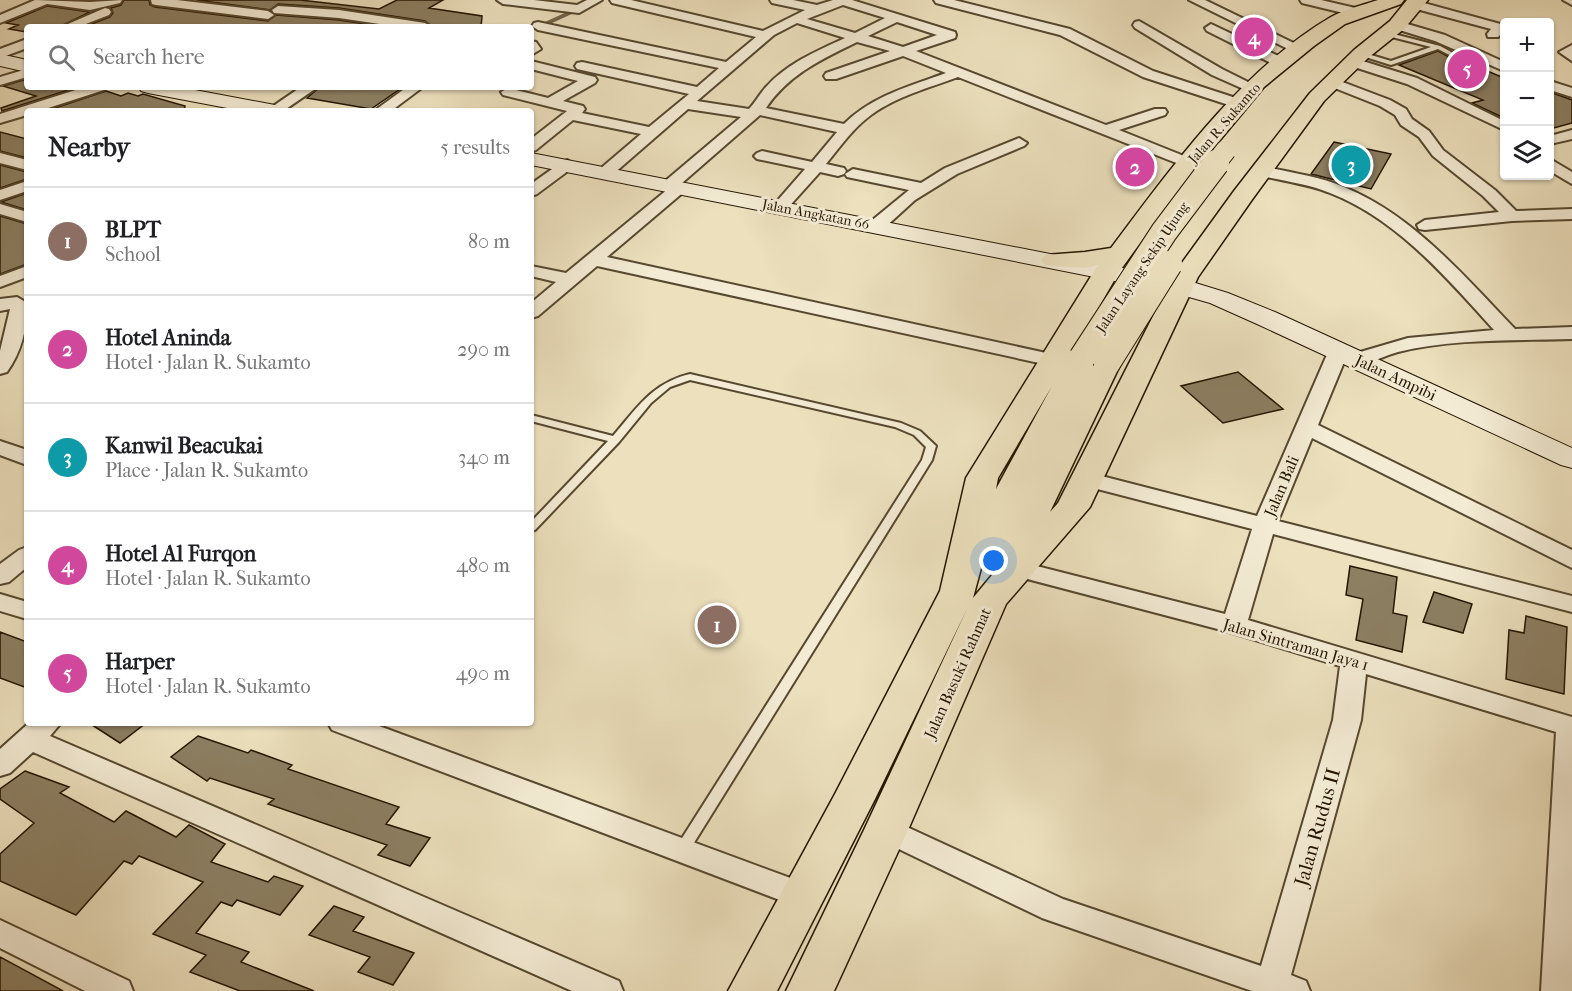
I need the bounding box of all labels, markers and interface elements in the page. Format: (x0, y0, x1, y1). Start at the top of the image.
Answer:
pin: 4 (1234, 15, 1274, 60)
map controls (1500, 18, 1554, 180)
button: + (1500, 18, 1554, 72)
search box (24, 24, 534, 90)
icon: search (45, 41, 78, 74)
text: Search here (93, 44, 205, 70)
pin: 5 (1448, 46, 1486, 92)
button: − (1500, 72, 1554, 126)
street label: Jalan R. Sukamto (1184, 79, 1264, 168)
button: layers (1500, 126, 1554, 180)
text: Nearby (48, 132, 130, 163)
text: 5 results (440, 136, 510, 159)
pin: 3 (1332, 142, 1370, 188)
pin: 2 (1116, 144, 1154, 190)
street label: Jalan Angkatan 66 (760, 196, 871, 233)
street label: Jalan Layang Sekip Ujung (1092, 198, 1193, 337)
text: BLPT (105, 217, 161, 243)
text: 1 (64, 230, 71, 253)
text: 80 m (468, 230, 510, 253)
text: School (105, 243, 161, 266)
text: Hotel Aninda (105, 325, 231, 351)
text: 2 (62, 338, 73, 361)
text: 290 m (457, 338, 510, 361)
street label: Jalan Ampibi (1350, 350, 1440, 405)
text: Hotel · Jalan R. Sukamto (105, 351, 311, 374)
text: Kanwil Beacukai (105, 433, 263, 459)
text: 3 (63, 446, 72, 469)
text: 340 m (458, 446, 510, 469)
street label: Jalan Bali (1259, 453, 1303, 521)
text: Place · Jalan R. Sukamto (105, 459, 308, 482)
text: Hotel Al Furqon (105, 541, 256, 567)
your location (979, 546, 1008, 575)
text: 4 (62, 554, 73, 577)
text: 480 m (456, 554, 510, 577)
text: Hotel · Jalan R. Sukamto (105, 567, 311, 590)
pin: 1 (698, 602, 736, 648)
street label: Jalan Basuki Rahmat (919, 604, 995, 743)
street label: Jalan Sintraman Jaya 1 (1219, 614, 1371, 674)
text: Harper (105, 649, 175, 675)
text: 5 (63, 662, 72, 685)
text: 490 m (456, 662, 510, 685)
text: Hotel · Jalan R. Sukamto (105, 675, 311, 698)
street label: Jalan Rudus II (1289, 765, 1345, 891)

